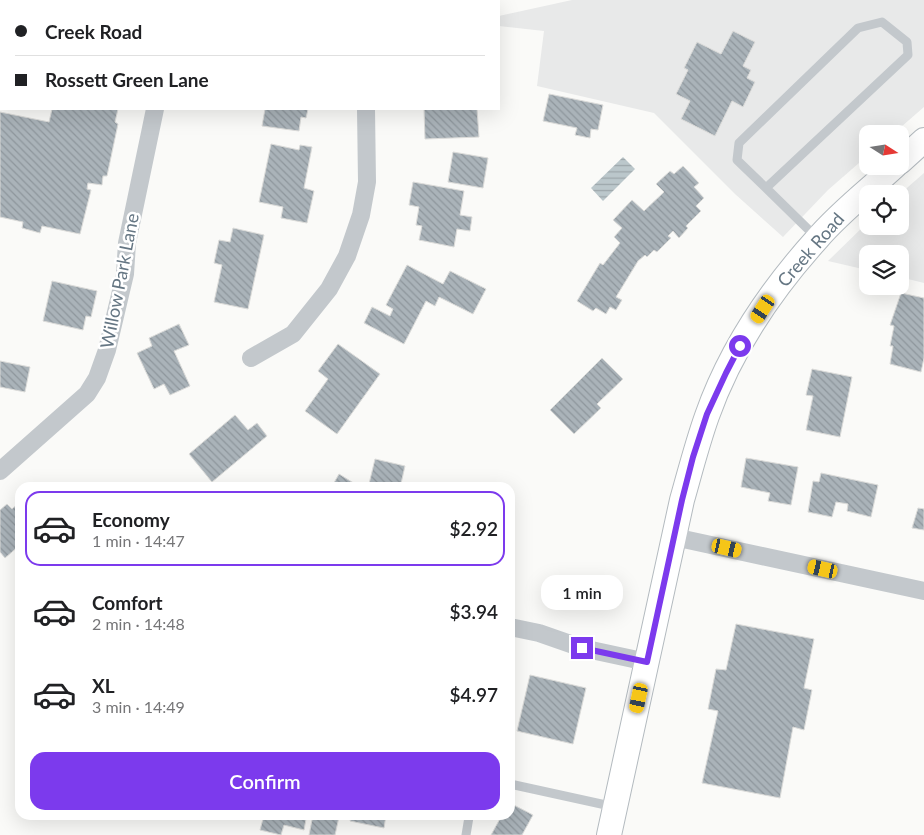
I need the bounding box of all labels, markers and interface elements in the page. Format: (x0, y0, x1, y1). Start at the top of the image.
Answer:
text: Creek Road (45, 20, 142, 43)
text: Rossett Green Lane (45, 68, 209, 91)
north arrow (859, 125, 909, 175)
map controls (859, 125, 909, 295)
button: locate (859, 185, 909, 235)
street label: Creek Road (772, 208, 848, 291)
street label: Willow Park Lane (95, 211, 143, 350)
button: layers (859, 245, 909, 295)
car (748, 292, 777, 326)
route start (729, 335, 751, 357)
icon: car (32, 506, 77, 551)
text: Economy (92, 508, 170, 531)
text: $2.92 (449, 517, 498, 540)
text: 1 min · 14:47 (92, 531, 185, 550)
car (710, 537, 743, 559)
car (806, 558, 839, 580)
callout: 1 min (541, 576, 623, 610)
text: 1 min (562, 583, 602, 602)
icon: car (32, 589, 77, 634)
text: Comfort (92, 591, 163, 614)
text: $3.94 (449, 600, 498, 623)
text: 2 min · 14:48 (92, 614, 185, 633)
route end (571, 637, 593, 659)
icon: car (32, 672, 77, 717)
text: XL (92, 674, 115, 697)
car (628, 682, 649, 714)
text: $4.97 (449, 683, 498, 706)
text: 3 min · 14:49 (92, 697, 185, 716)
button: Confirm (30, 752, 500, 810)

